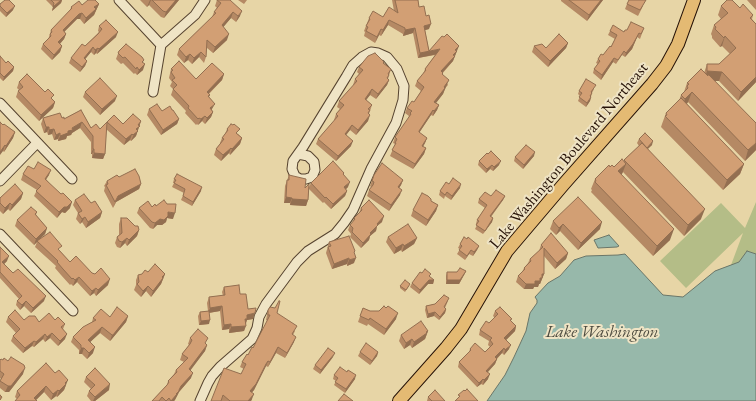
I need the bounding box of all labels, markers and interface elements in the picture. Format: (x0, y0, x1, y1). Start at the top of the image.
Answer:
street label: Lake Washington Boulevard Northeast (485, 59, 653, 253)
water label: Lake Washington (546, 322, 658, 342)

